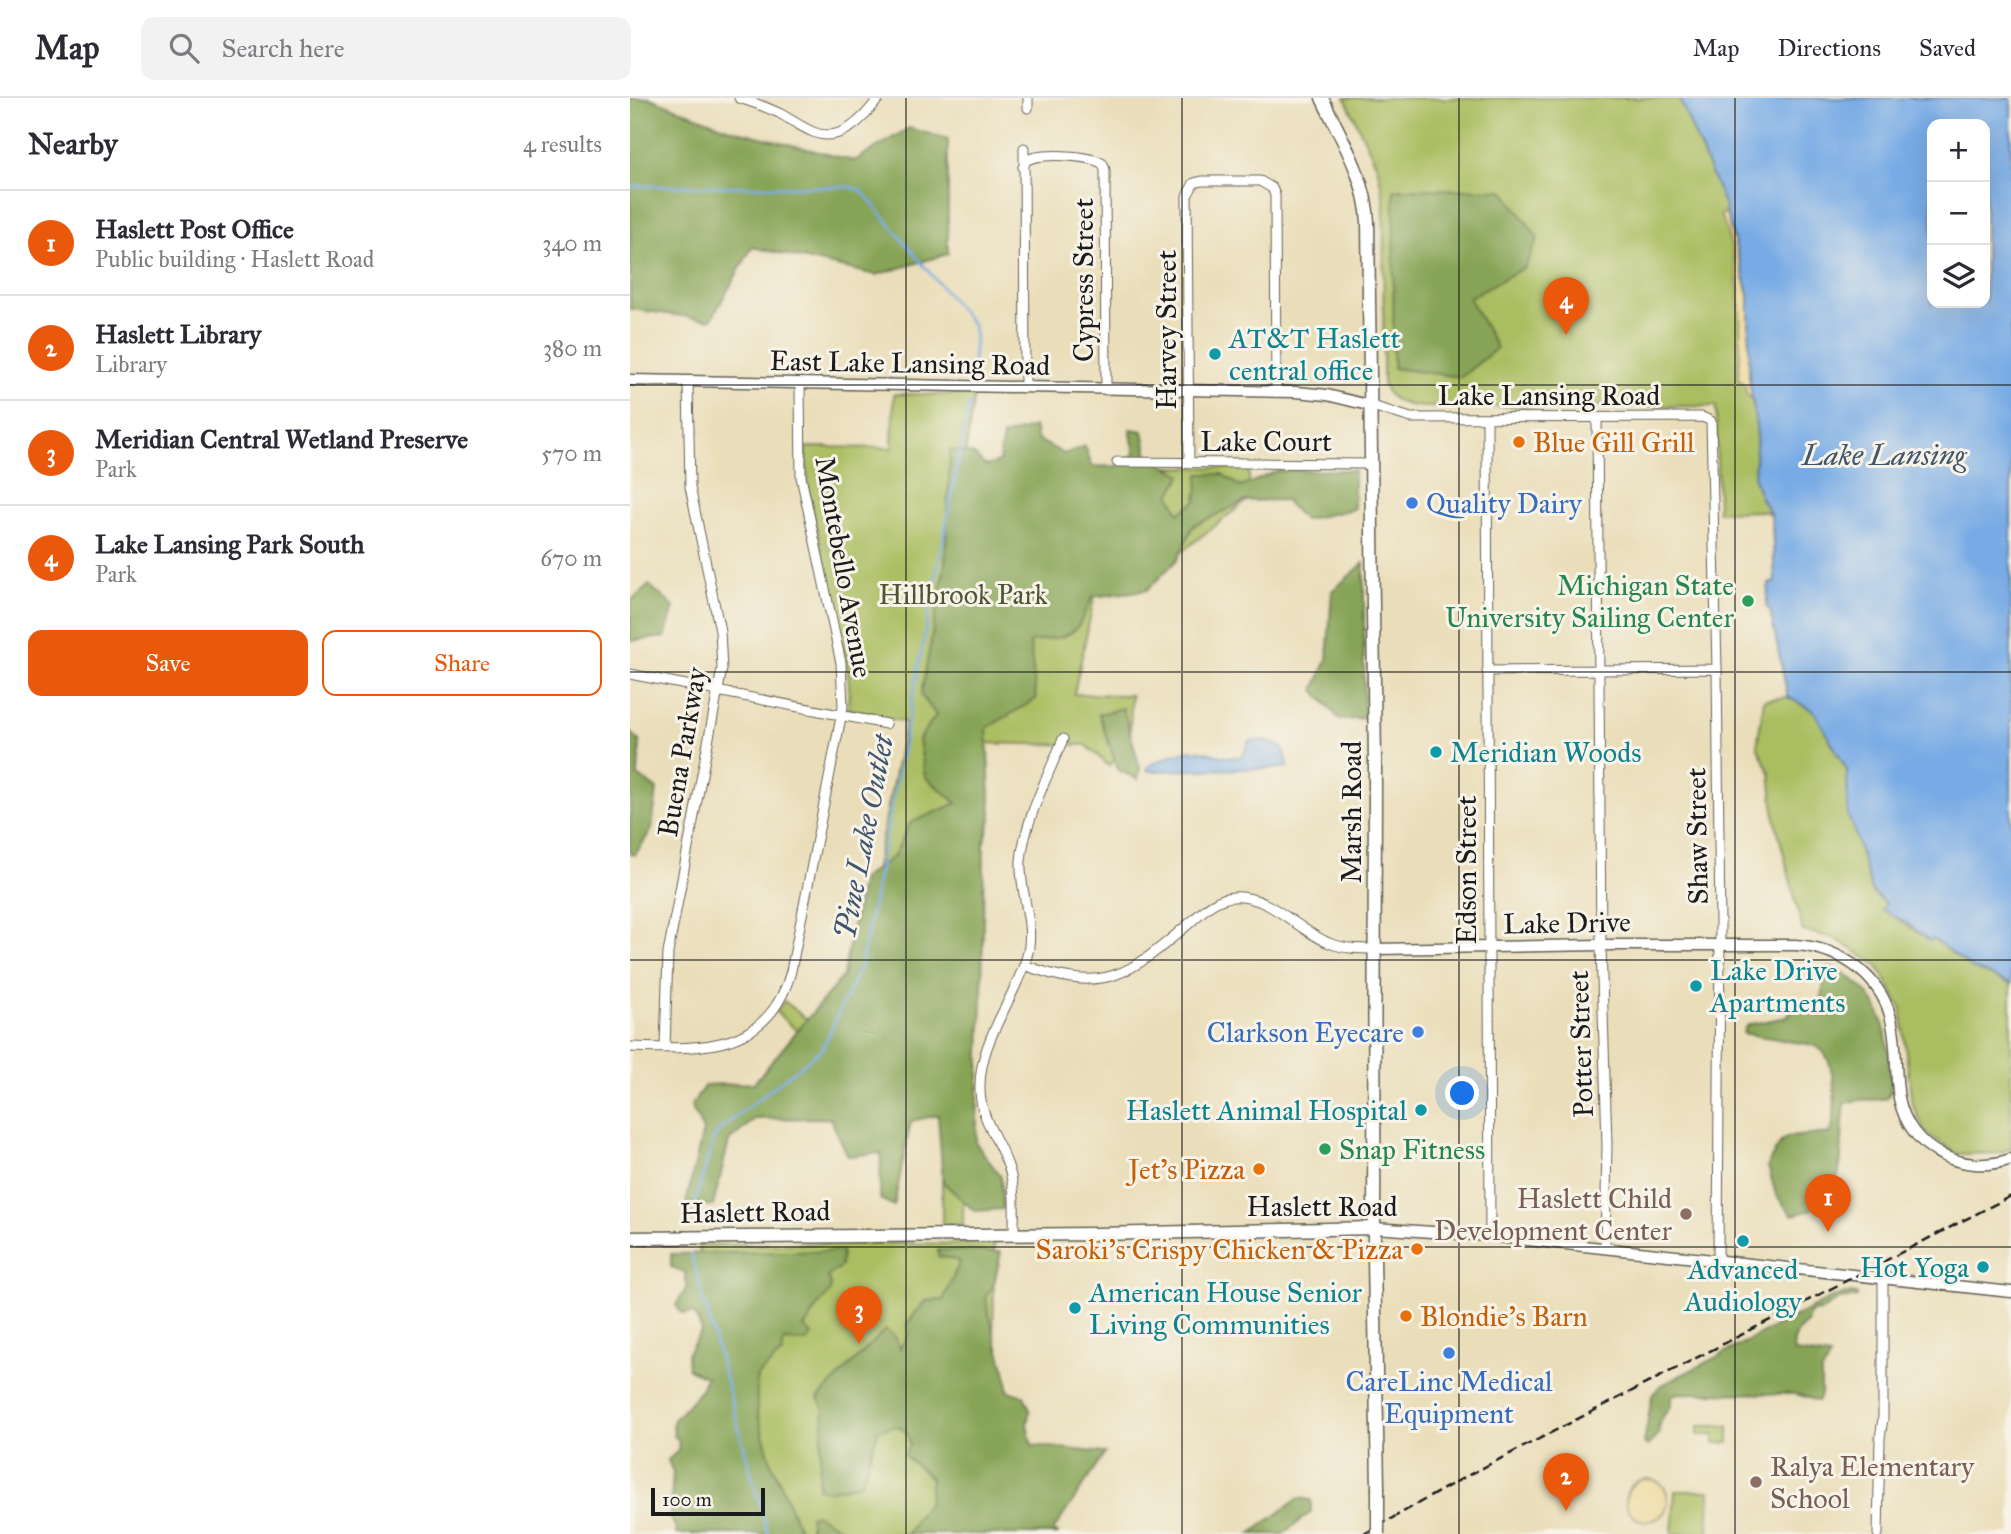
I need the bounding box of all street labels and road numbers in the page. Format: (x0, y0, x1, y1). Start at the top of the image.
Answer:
street label: Cypress Street (1066, 198, 1101, 362)
street label: Harvey Street (1149, 250, 1184, 410)
street label: East Lake Lansing Road (769, 343, 1051, 383)
street label: Lake Lansing Road (1438, 378, 1660, 413)
street label: Lake Court (1200, 424, 1332, 459)
street label: Montebello Avenue (807, 454, 881, 680)
street label: Buena Parkway (650, 664, 714, 840)
street label: Marsh Road (1334, 741, 1369, 883)
street label: Shaw Street (1678, 767, 1716, 905)
street label: Edson Street (1449, 795, 1484, 945)
street label: Lake Drive (1503, 904, 1631, 942)
street label: Potter Street (1561, 970, 1601, 1118)
street label: Haslett Road (1247, 1189, 1397, 1224)
street label: Haslett Road (679, 1193, 831, 1231)

